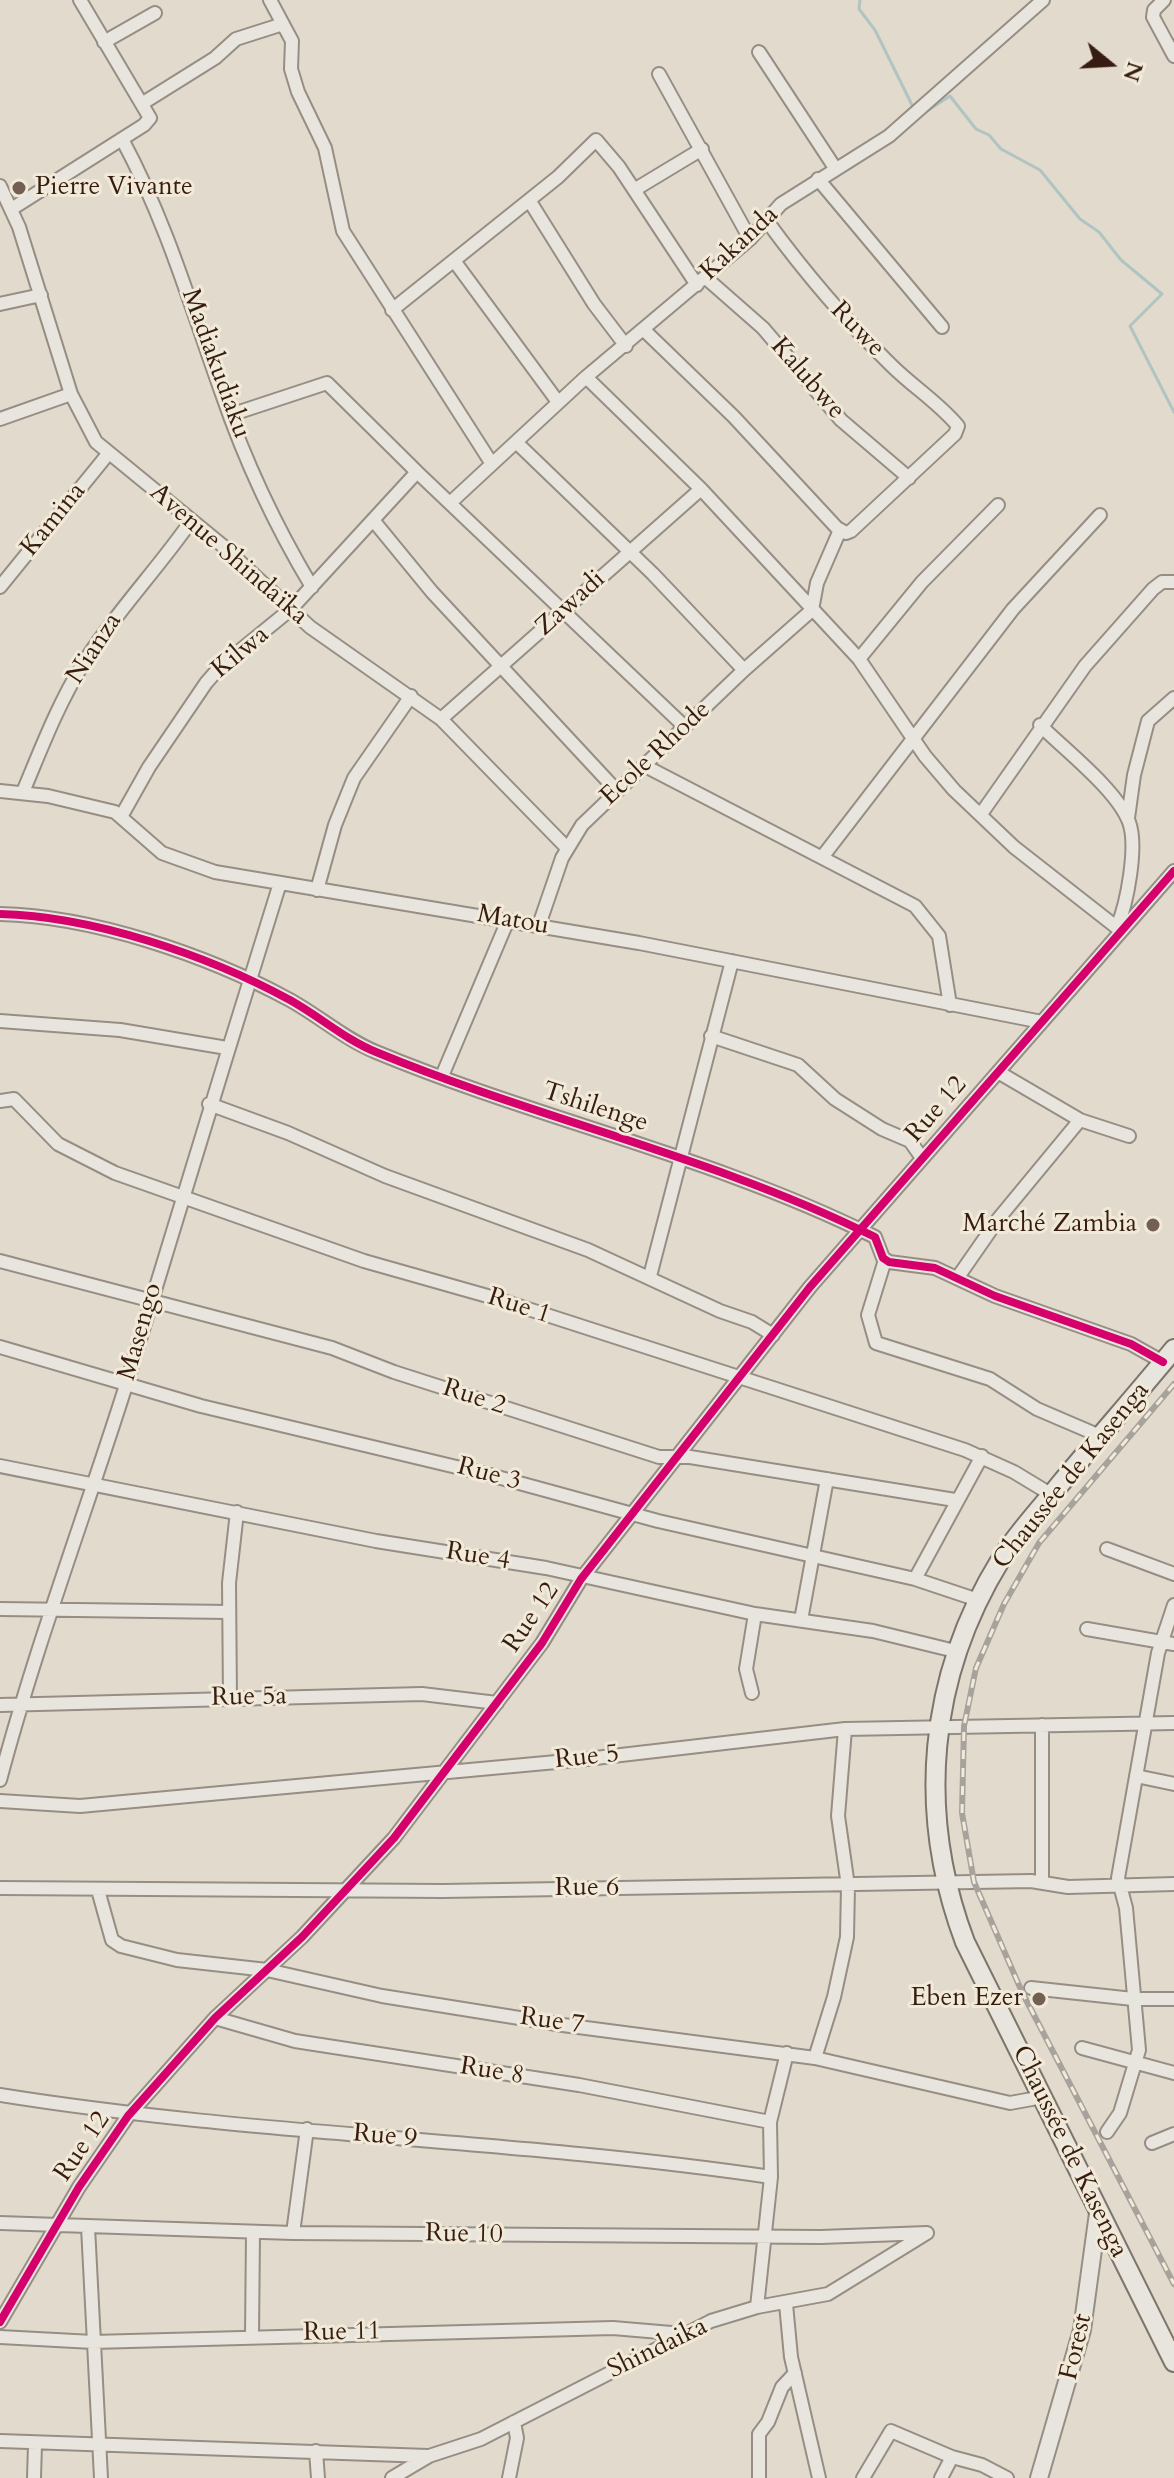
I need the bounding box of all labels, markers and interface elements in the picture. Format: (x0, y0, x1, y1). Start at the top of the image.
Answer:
north arrow (1070, 24, 1150, 104)
text: N (1116, 58, 1150, 85)
place label: Pierre Vivante (35, 172, 193, 204)
marker: Pierre Vivante (10, 179, 28, 197)
street label: Kakanda (694, 200, 786, 288)
street label: Madiakudiaku (174, 285, 256, 443)
street label: Ruwe (823, 296, 891, 364)
street label: Kalubwe (763, 332, 851, 426)
street label: Kamina (15, 477, 93, 563)
street label: Avenue Shindaïka (142, 478, 314, 632)
street label: Zawadi (530, 565, 612, 643)
street label: Nianza (61, 608, 129, 690)
street label: Kilwa (206, 620, 276, 686)
street label: Ecole Rhode (594, 695, 718, 813)
street label: Matou (475, 899, 551, 943)
street label: Rue 12 (900, 1070, 974, 1150)
street label: Tshilenge (538, 1076, 652, 1140)
place label: Marché Zambia (963, 1209, 1137, 1241)
marker: Marché Zambia (1144, 1216, 1162, 1234)
street label: Masengo (112, 1280, 170, 1384)
street label: Rue 1 (484, 1282, 554, 1332)
street label: Rue 2 (439, 1373, 509, 1423)
street label: Chaussée de Kasenga (987, 1376, 1157, 1576)
street label: Rue 3 (454, 1452, 524, 1498)
street label: Rue 4 (444, 1537, 512, 1577)
street label: Rue 12 (497, 1577, 567, 1659)
street label: Rue 5a (211, 1682, 287, 1714)
street label: Rue 5 (553, 1739, 621, 1777)
street label: Rue 6 (555, 1873, 619, 1905)
place label: Eben Ezer (910, 1983, 1023, 2015)
marker: Eben Ezer (1030, 1990, 1048, 2008)
street label: Rue 7 (518, 2002, 586, 2042)
street label: Chaussée de Kasenga (1004, 2041, 1134, 2263)
street label: Rue 8 (458, 2052, 526, 2092)
street label: Rue 12 (48, 2106, 118, 2188)
street label: Rue 9 (352, 2119, 418, 2155)
street label: Rue 10 (425, 2219, 503, 2251)
street label: Forest (1054, 2311, 1100, 2383)
street label: Shindaika (603, 2312, 713, 2386)
street label: Rue 11 (303, 2317, 381, 2349)

